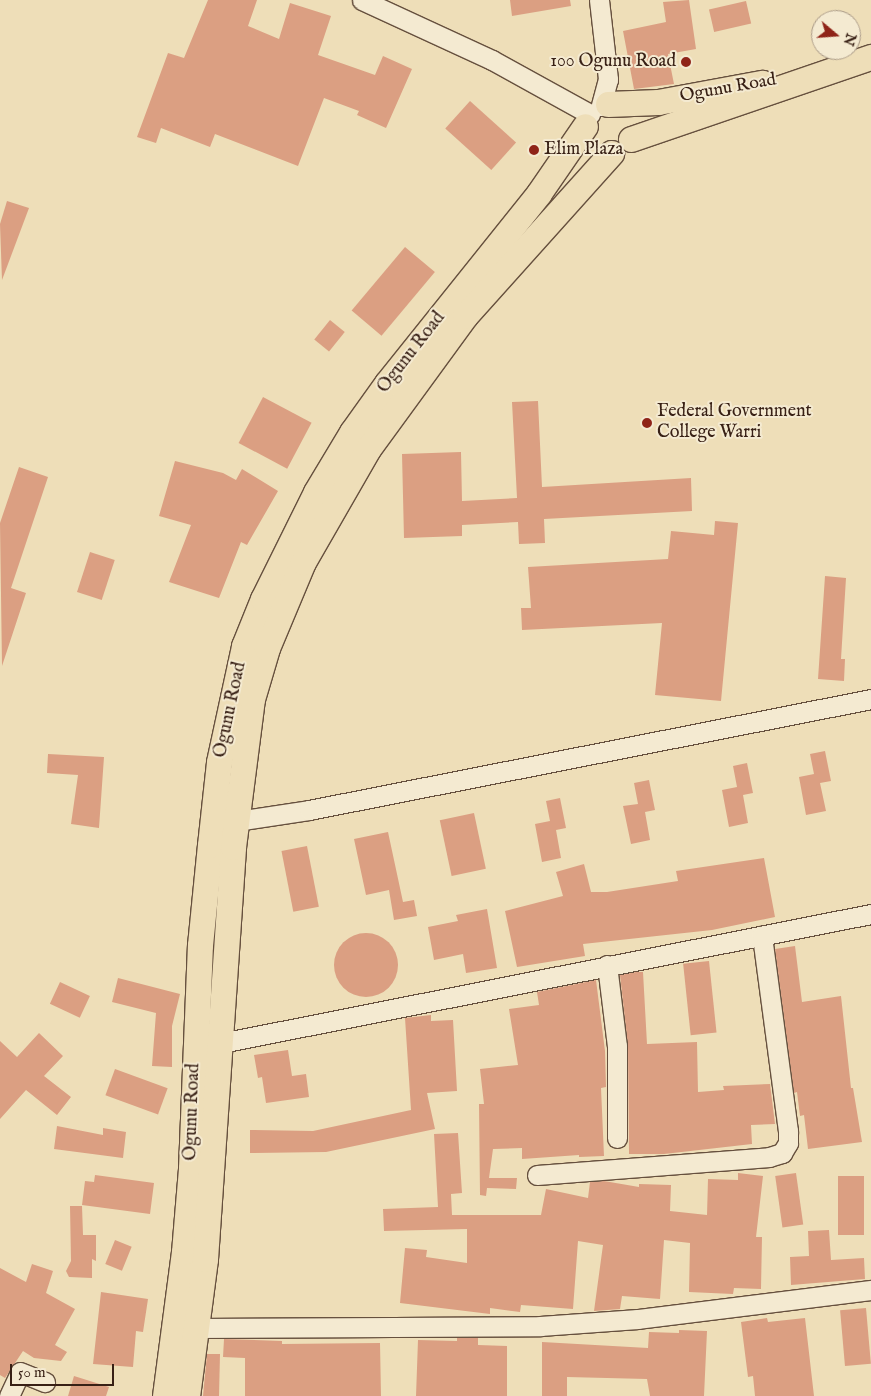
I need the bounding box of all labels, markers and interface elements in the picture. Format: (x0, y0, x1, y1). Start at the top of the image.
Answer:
north arrow (811, 10, 861, 60)
text: N (839, 31, 860, 48)
place label: 100 Ogunu Road (550, 51, 676, 73)
marker: 100 Ogunu Road (680, 56, 692, 68)
street label: Ogunu Road (678, 70, 778, 108)
place label: Elim Plaza (544, 139, 623, 161)
marker: Elim Plaza (528, 144, 540, 156)
street label: Ogunu Road (373, 308, 451, 398)
place label: Federal Government College Warri (657, 402, 812, 444)
marker: Federal Government College Warri (641, 417, 653, 429)
street label: Ogunu Road (210, 660, 252, 760)
street label: Ogunu Road (181, 1063, 205, 1161)
scale bar (12, 1354, 116, 1386)
text: 50 m (18, 1363, 46, 1382)

